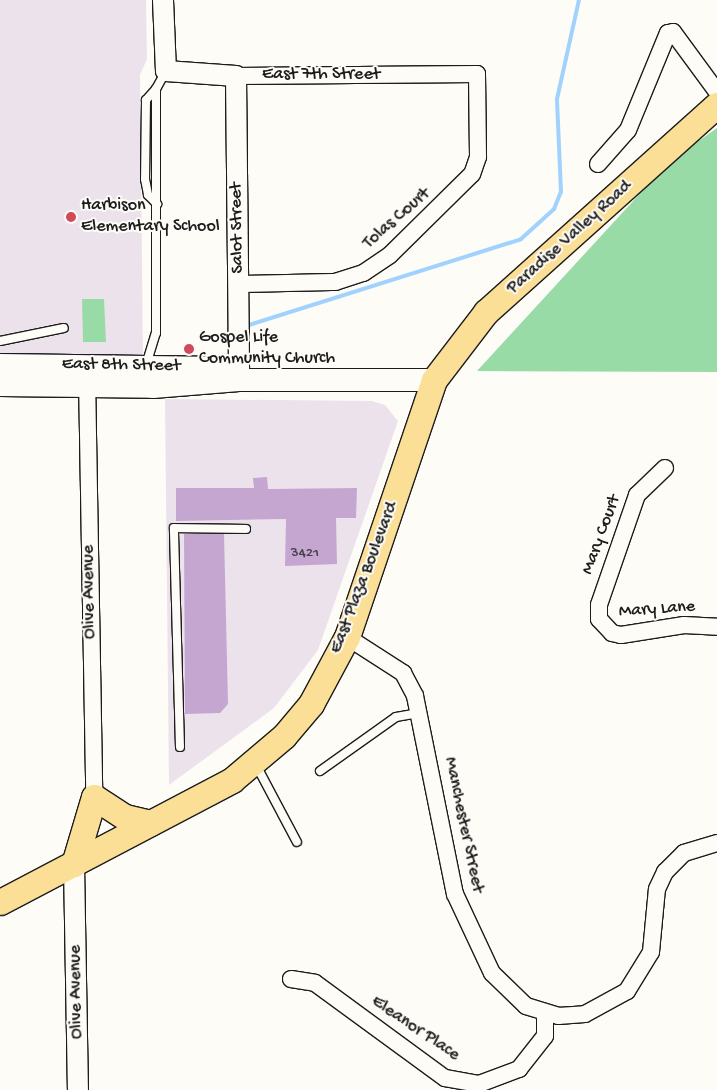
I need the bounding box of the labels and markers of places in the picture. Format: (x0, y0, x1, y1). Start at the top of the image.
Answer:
place label: Harbison Elementary School (81, 196, 220, 238)
marker: Harbison Elementary School (65, 211, 77, 223)
place label: Gospel Life Community Church (199, 328, 335, 370)
marker: Gospel Life Community Church (183, 343, 195, 355)

